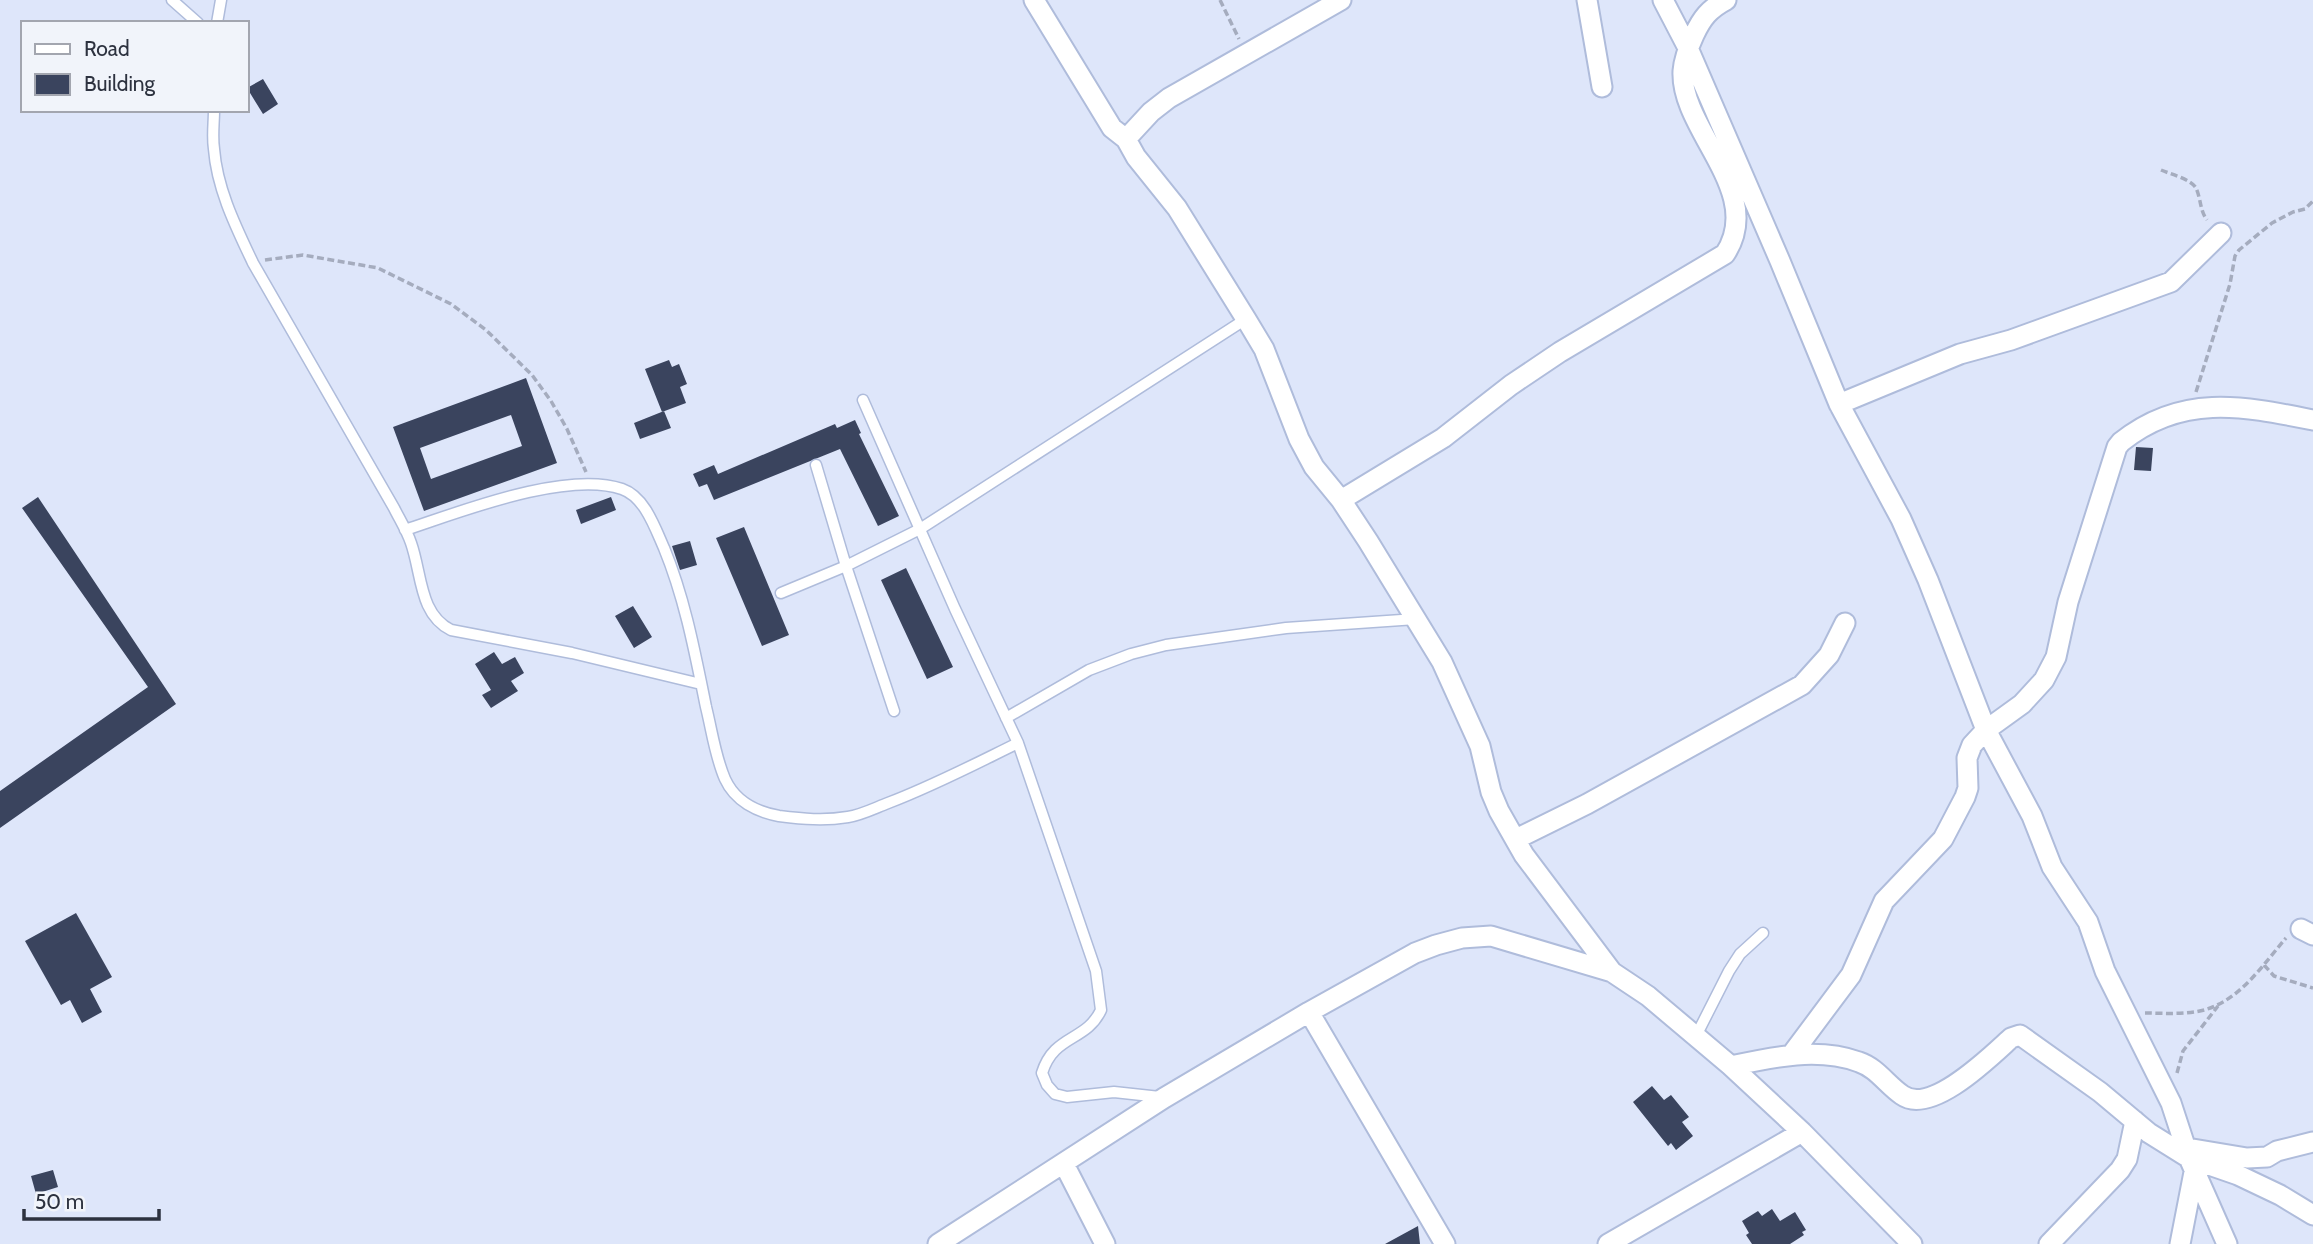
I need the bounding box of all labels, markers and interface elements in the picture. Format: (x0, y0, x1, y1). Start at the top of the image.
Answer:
legend (21, 21, 248, 112)
text: Road (84, 36, 130, 61)
text: Building (84, 71, 156, 96)
scale bar (24, 1178, 159, 1222)
text: 50 m (35, 1189, 84, 1214)

